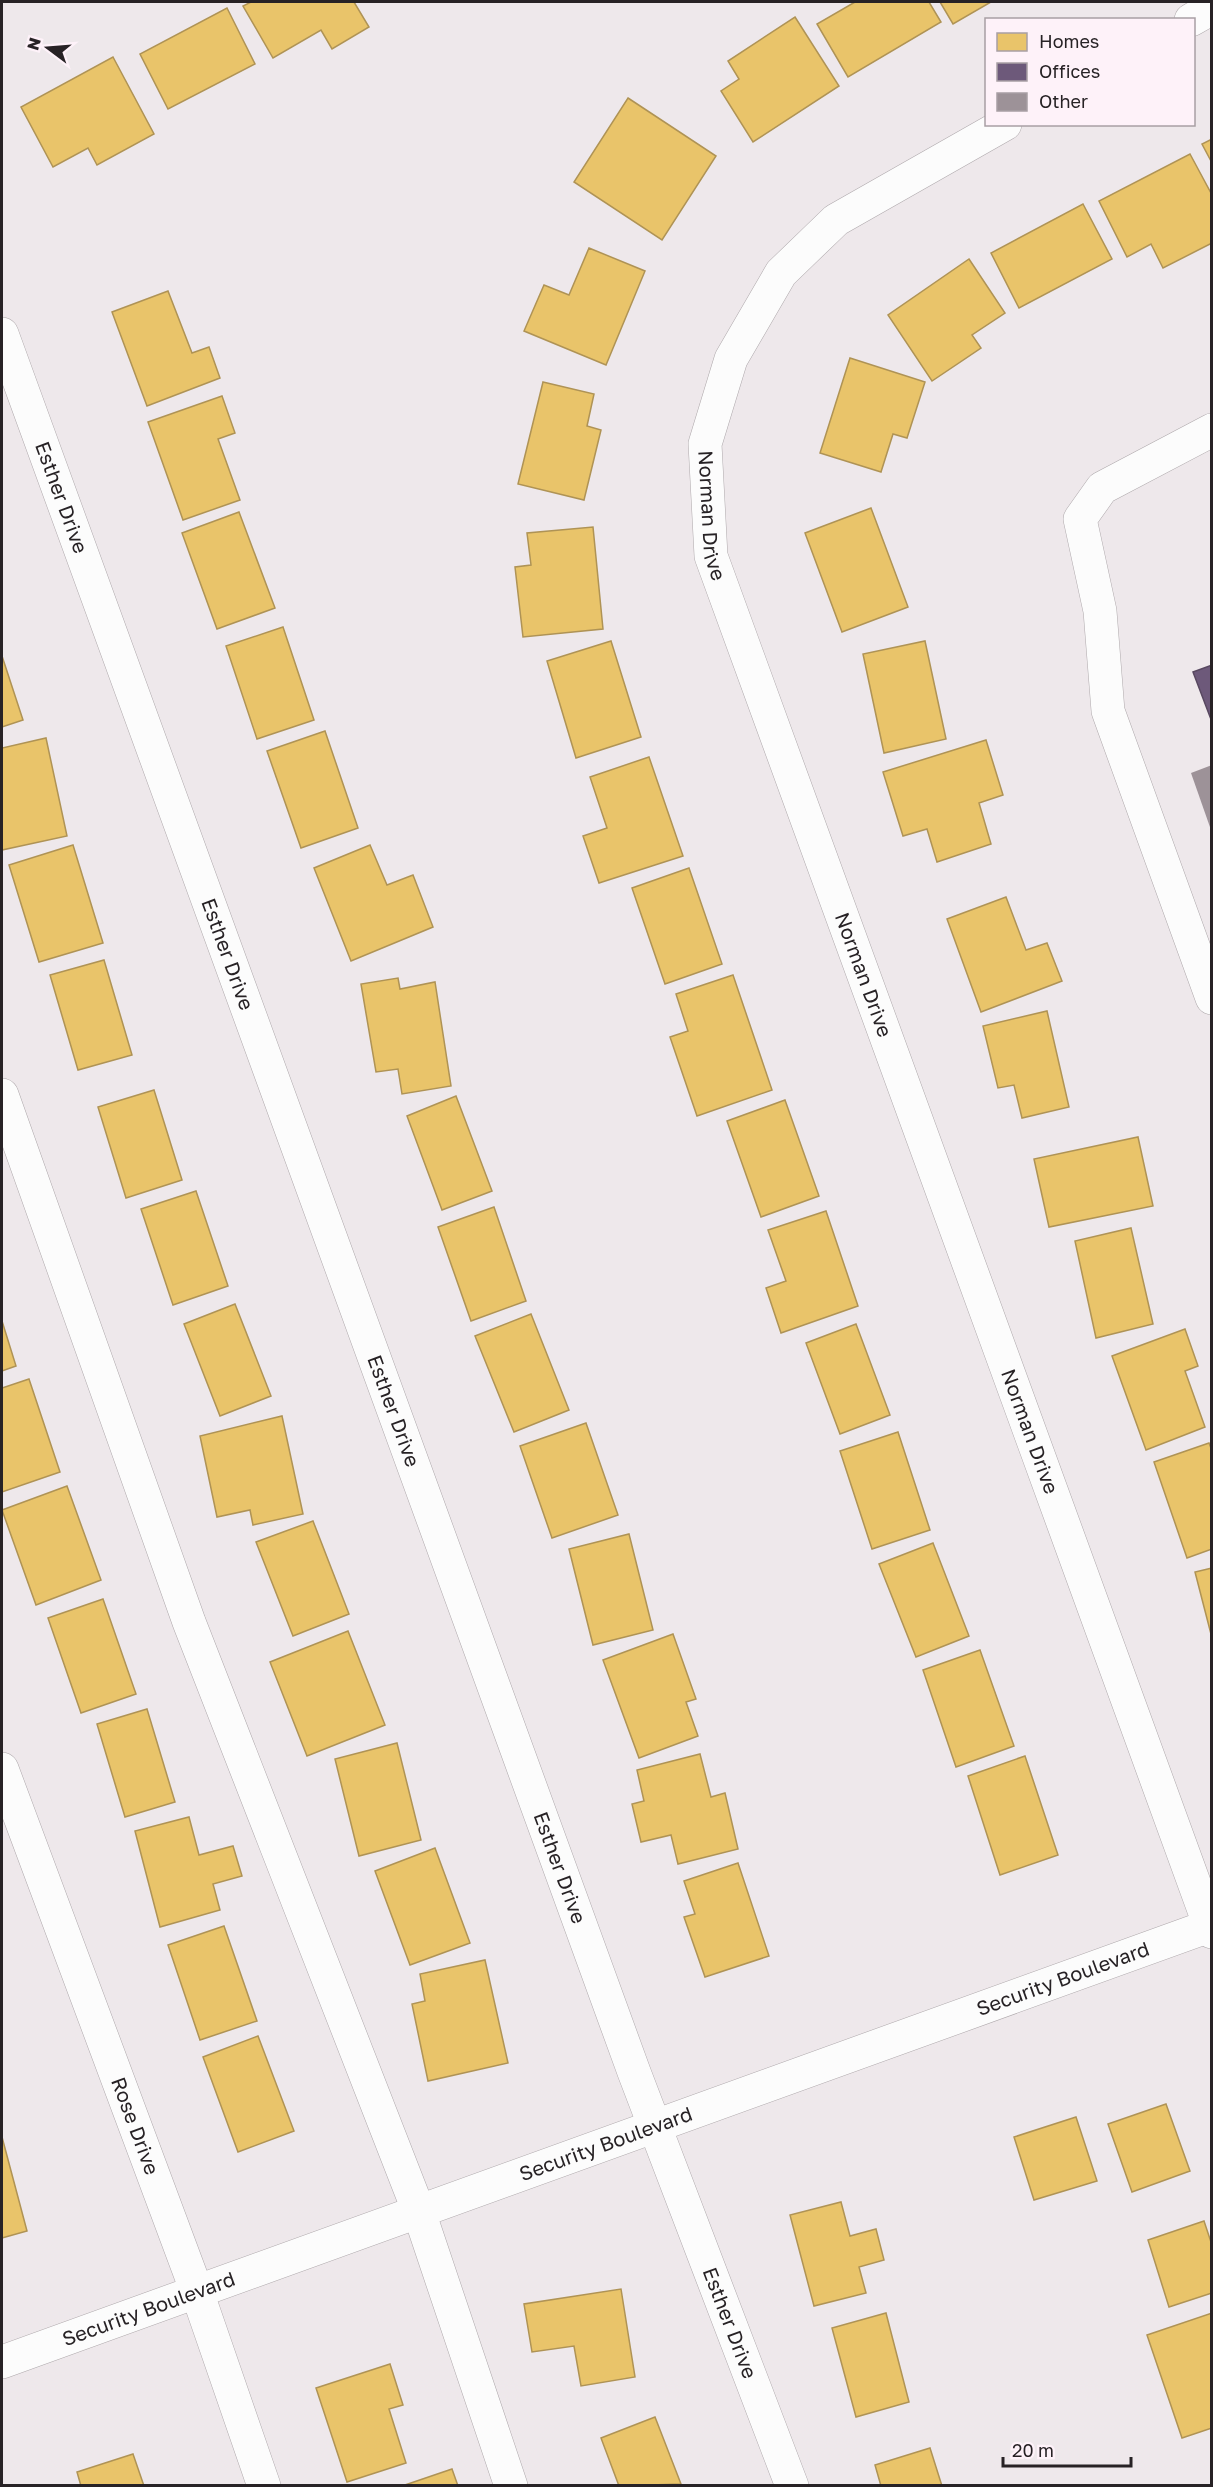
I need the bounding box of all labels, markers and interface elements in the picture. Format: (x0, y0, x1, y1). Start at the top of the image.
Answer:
north arrow (18, 18, 78, 78)
legend (985, 18, 1195, 126)
text: Homes (1039, 30, 1099, 52)
text: N (22, 35, 45, 52)
text: Offices (1039, 60, 1100, 82)
text: Other (1039, 90, 1088, 112)
street label: Esther Drive (31, 438, 94, 556)
street label: Norman Drive (694, 450, 732, 583)
street label: Esther Drive (197, 895, 260, 1013)
street label: Norman Drive (831, 909, 898, 1040)
street label: Esther Drive (363, 1352, 426, 1470)
street label: Norman Drive (997, 1366, 1064, 1497)
street label: Esther Drive (529, 1808, 592, 1927)
street label: Security Boulevard (973, 1936, 1152, 2020)
street label: Rose Drive (107, 2074, 165, 2178)
street label: Security Boulevard (516, 2101, 695, 2185)
street label: Esther Drive (699, 2264, 763, 2382)
street label: Security Boulevard (59, 2266, 238, 2350)
scale bar (1003, 2430, 1130, 2468)
text: 20 m (1012, 2439, 1054, 2461)

